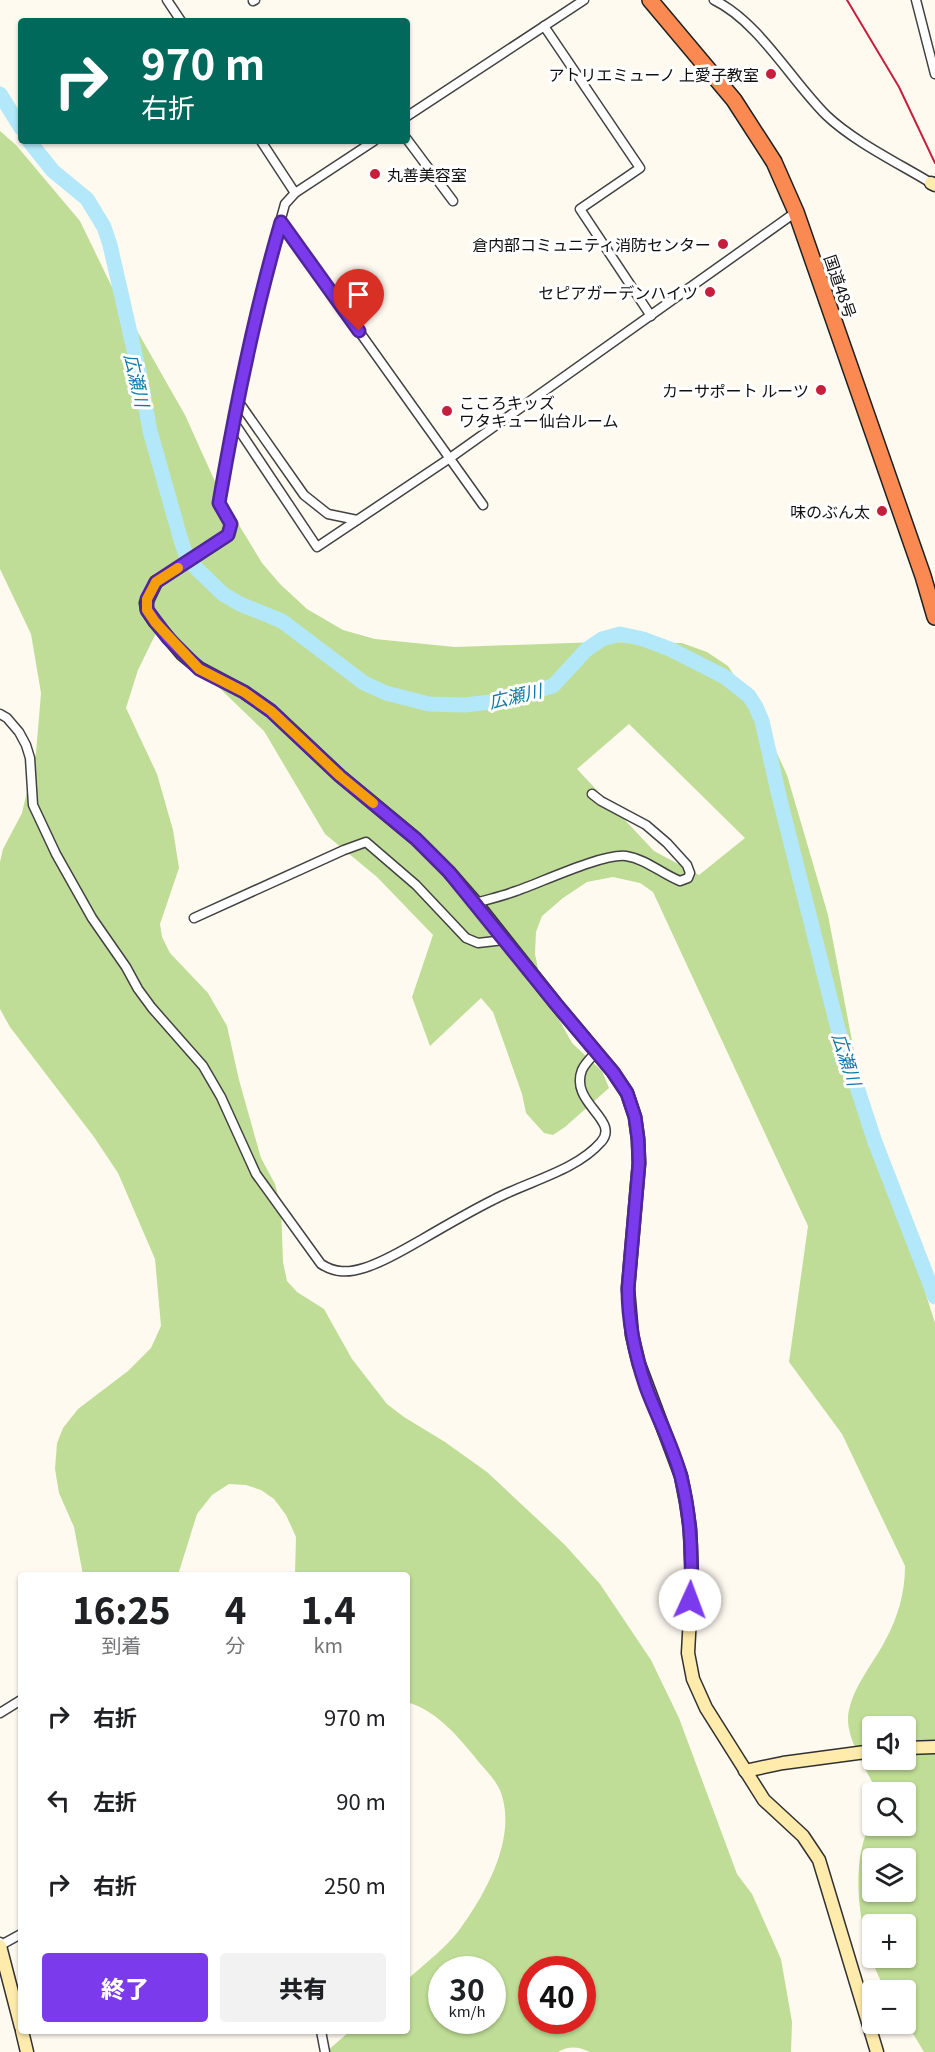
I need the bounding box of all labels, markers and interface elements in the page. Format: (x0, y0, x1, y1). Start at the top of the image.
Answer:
text: 970 m (141, 31, 265, 92)
icon: right (42, 42, 120, 120)
place label: アトリエミューノ 上愛子教室 (548, 62, 759, 86)
marker: アトリエミューノ 上愛子教室 (764, 67, 778, 81)
text: 右折 (141, 87, 195, 126)
place label: 丸善美容室 (387, 162, 467, 186)
marker: 丸善美容室 (368, 167, 382, 181)
place label: 倉内部コミュニティ消防センター (472, 232, 711, 256)
marker: 倉内部コミュニティ消防センター (716, 237, 730, 251)
street label: 国道48号 (819, 251, 863, 321)
pin (333, 269, 384, 331)
icon: arrive (342, 278, 375, 311)
place label: セピアガーデンハイツ (538, 280, 698, 304)
marker: セピアガーデンハイツ (703, 285, 717, 299)
water label: 広瀬川 (119, 351, 157, 411)
place label: カーサポート ルーツ (662, 378, 809, 402)
marker: カーサポート ルーツ (814, 383, 828, 397)
place label: こころキッズ ワタキュー仙台ルーム (459, 390, 619, 432)
marker: こころキッズ ワタキュー仙台ルーム (440, 404, 454, 418)
place label: 味のぶん太 (790, 499, 870, 523)
marker: 味のぶん太 (875, 504, 889, 518)
water label: 広瀬川 (486, 676, 546, 714)
water label: 広瀬川 (827, 1029, 869, 1091)
position arrow (658, 1568, 722, 1632)
text: 16:25 (72, 1582, 171, 1634)
text: 4 (225, 1582, 246, 1634)
text: 1.4 (301, 1582, 356, 1634)
text: 到着 (101, 1630, 141, 1659)
text: 分 (226, 1630, 246, 1659)
text: km (313, 1630, 343, 1659)
icon: right (42, 1700, 75, 1733)
text: 右折 (93, 1700, 137, 1732)
text: 970 m (324, 1700, 386, 1732)
map controls (862, 1716, 916, 2034)
button: sound (862, 1716, 916, 1770)
button: search (862, 1782, 916, 1836)
icon: left (42, 1784, 75, 1817)
text: 左折 (93, 1784, 137, 1816)
text: 90 m (336, 1784, 386, 1816)
button: layers (862, 1848, 916, 1902)
icon: right (42, 1868, 75, 1901)
text: 右折 (93, 1868, 137, 1900)
text: 250 m (324, 1868, 386, 1900)
button: + (862, 1914, 916, 1968)
button: 終了 (42, 1953, 208, 2022)
button: 共有 (220, 1953, 386, 2022)
speed limit sign: 40 (518, 1956, 596, 2034)
text: 30 (449, 1966, 485, 2010)
button: − (862, 1980, 916, 2034)
text: km/h (448, 2000, 486, 2021)

